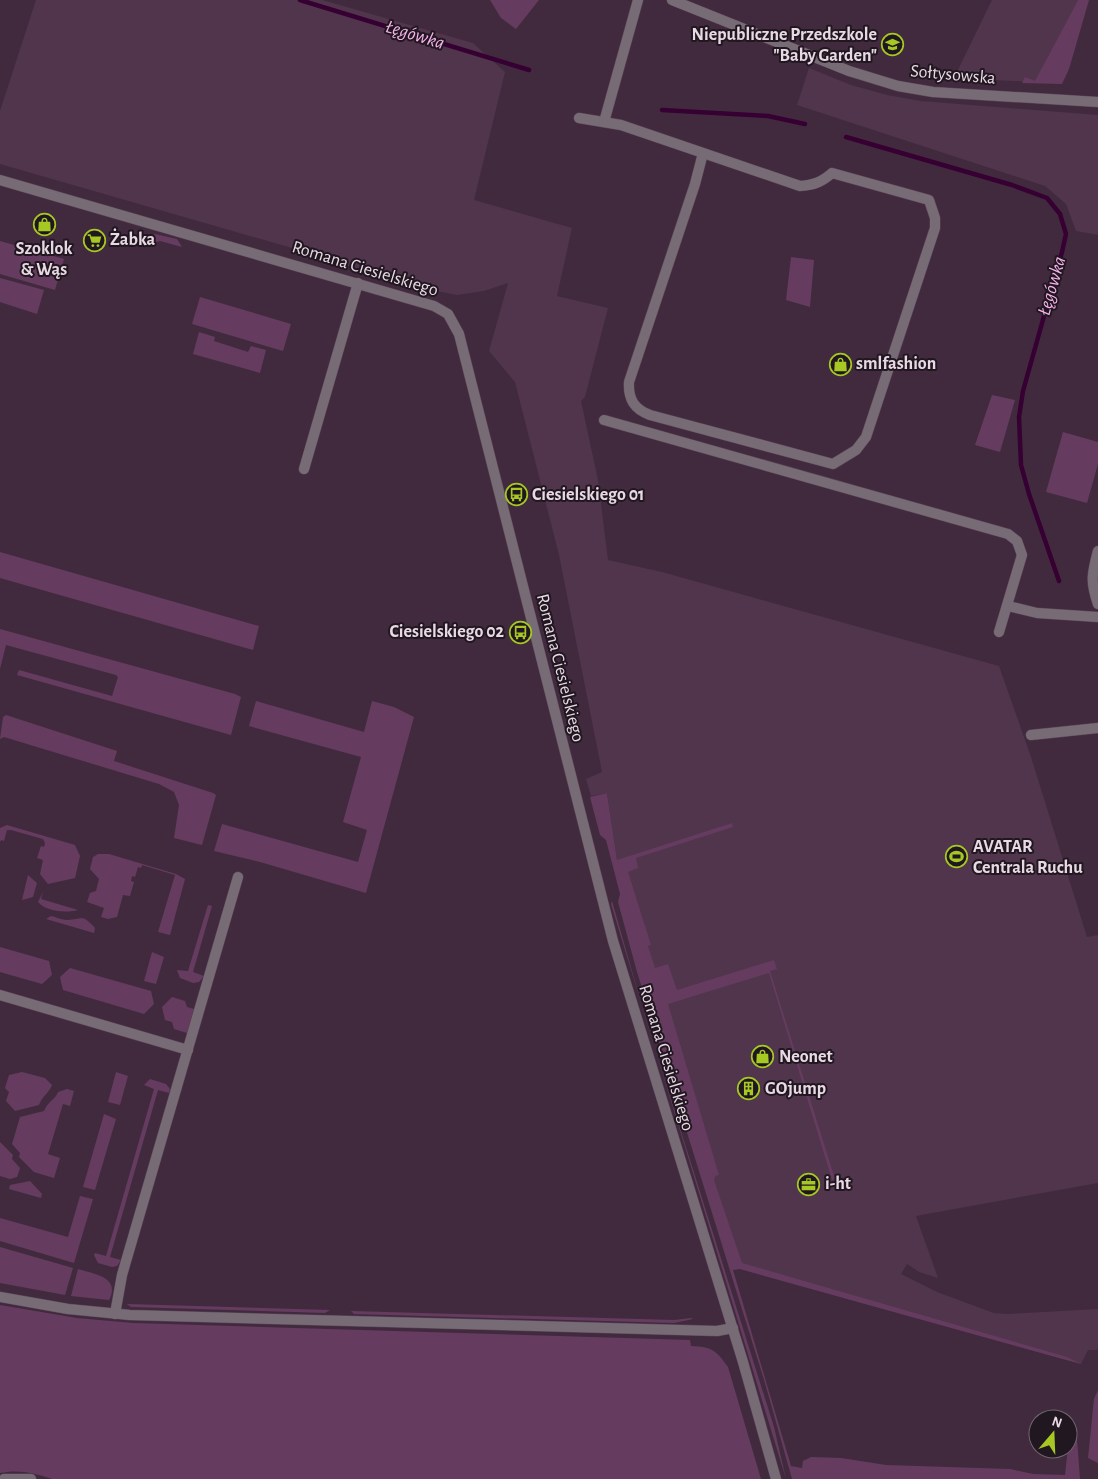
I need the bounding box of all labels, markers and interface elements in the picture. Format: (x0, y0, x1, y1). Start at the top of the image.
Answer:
water label: Łęgówka (383, 17, 447, 53)
place label: Niepubliczne Przedszkole "Baby Garden" (692, 26, 877, 65)
school or university icon: Niepubliczne Przedszkole "Baby Garden" (881, 33, 905, 57)
street label: Sołtysowska (910, 62, 996, 88)
shop icon: Szoklok & Wąs (32, 212, 56, 236)
supermarket icon: Żabka (82, 228, 106, 252)
place label: Żabka (110, 228, 156, 249)
street label: Romana Ciesielskiego (290, 238, 440, 300)
place label: Szoklok & Wąs (16, 240, 72, 279)
water label: Łęgówka (1035, 254, 1069, 318)
shop icon: smlfashion (828, 352, 852, 376)
place label: smlfashion (856, 355, 936, 373)
bus stop icon: Ciesielskiego 01 (504, 483, 528, 507)
place label: Ciesielskiego 01 (532, 486, 645, 504)
street label: Romana Ciesielskiego (533, 592, 587, 744)
bus stop icon: Ciesielskiego 02 (508, 620, 532, 644)
place label: Ciesielskiego 02 (390, 623, 505, 641)
place label: AVATAR Centrala Ruchu (973, 838, 1083, 877)
sports icon: AVATAR Centrala Ruchu (945, 845, 969, 869)
street label: Romana Ciesielskiego (635, 983, 697, 1133)
shop icon: Neonet (751, 1045, 775, 1069)
place label: Neonet (779, 1048, 833, 1066)
building icon: GOjump (737, 1077, 761, 1101)
place label: GOjump (765, 1080, 826, 1098)
office icon: i-ht (797, 1172, 821, 1196)
place label: i-ht (825, 1175, 851, 1193)
north arrow (1028, 1409, 1078, 1459)
text: N (1050, 1414, 1064, 1431)

